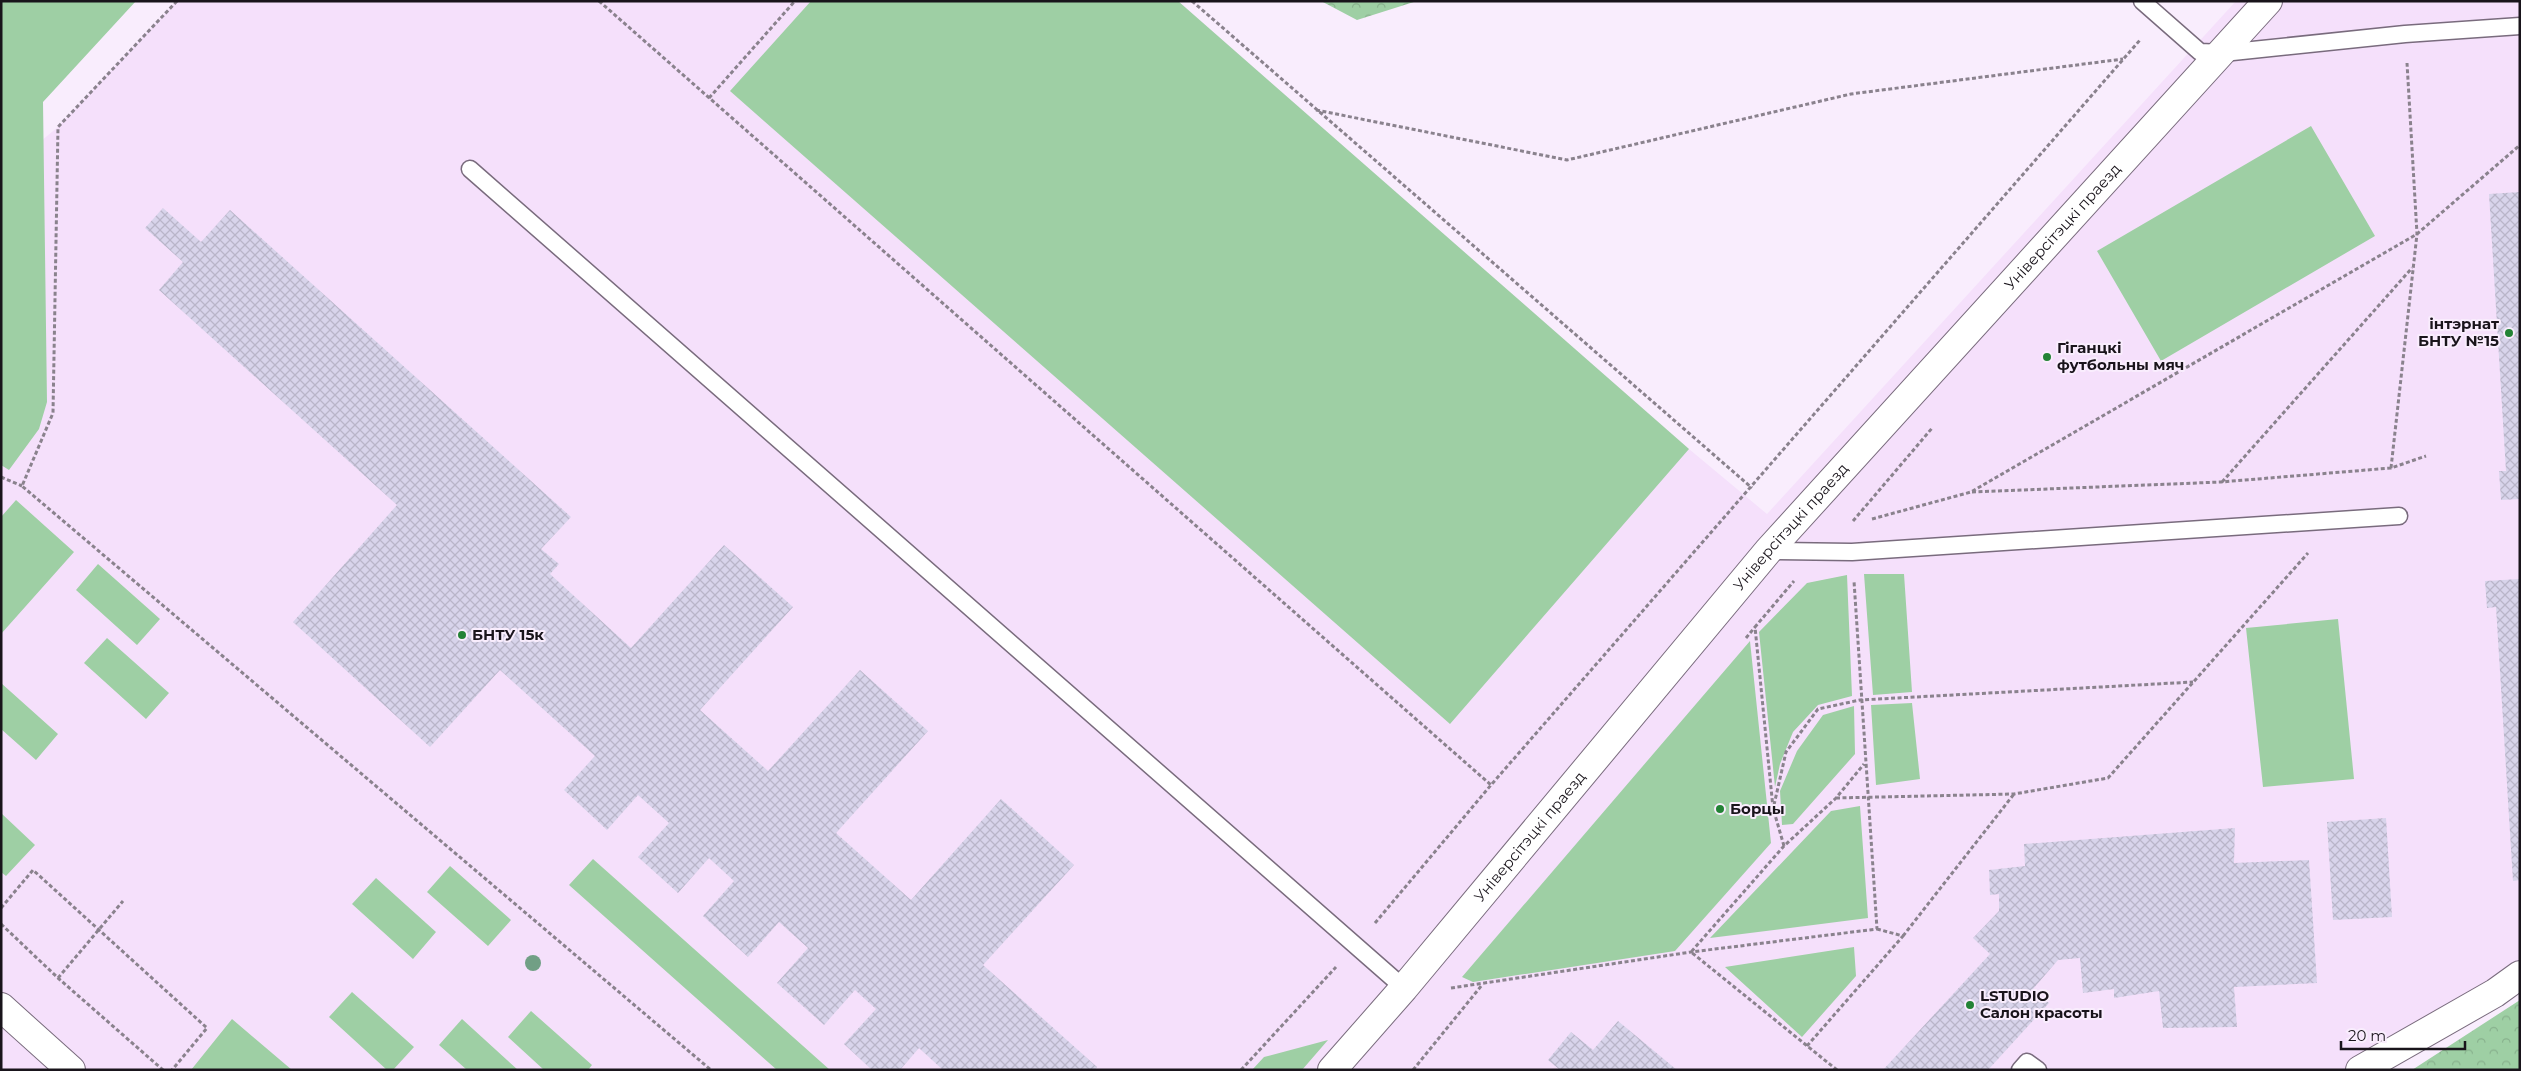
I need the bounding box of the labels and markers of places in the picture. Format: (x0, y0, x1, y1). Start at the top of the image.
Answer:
place label: інтэрнат БНТУ №15 (2418, 314, 2499, 350)
marker: інтэрнат БНТУ №15 (2503, 327, 2515, 339)
place label: Гіганцкі футбольны мяч (2057, 338, 2184, 374)
marker: Гіганцкі футбольны мяч (2041, 351, 2053, 363)
place label: БНТУ 15к (472, 625, 544, 644)
marker: БНТУ 15к (456, 629, 468, 641)
place label: Борцы (1730, 799, 1785, 818)
marker: Борцы (1714, 803, 1726, 815)
place label: LSTUDIO Салон красоты (1980, 986, 2103, 1022)
marker: LSTUDIO Салон красоты (1964, 999, 1976, 1011)

